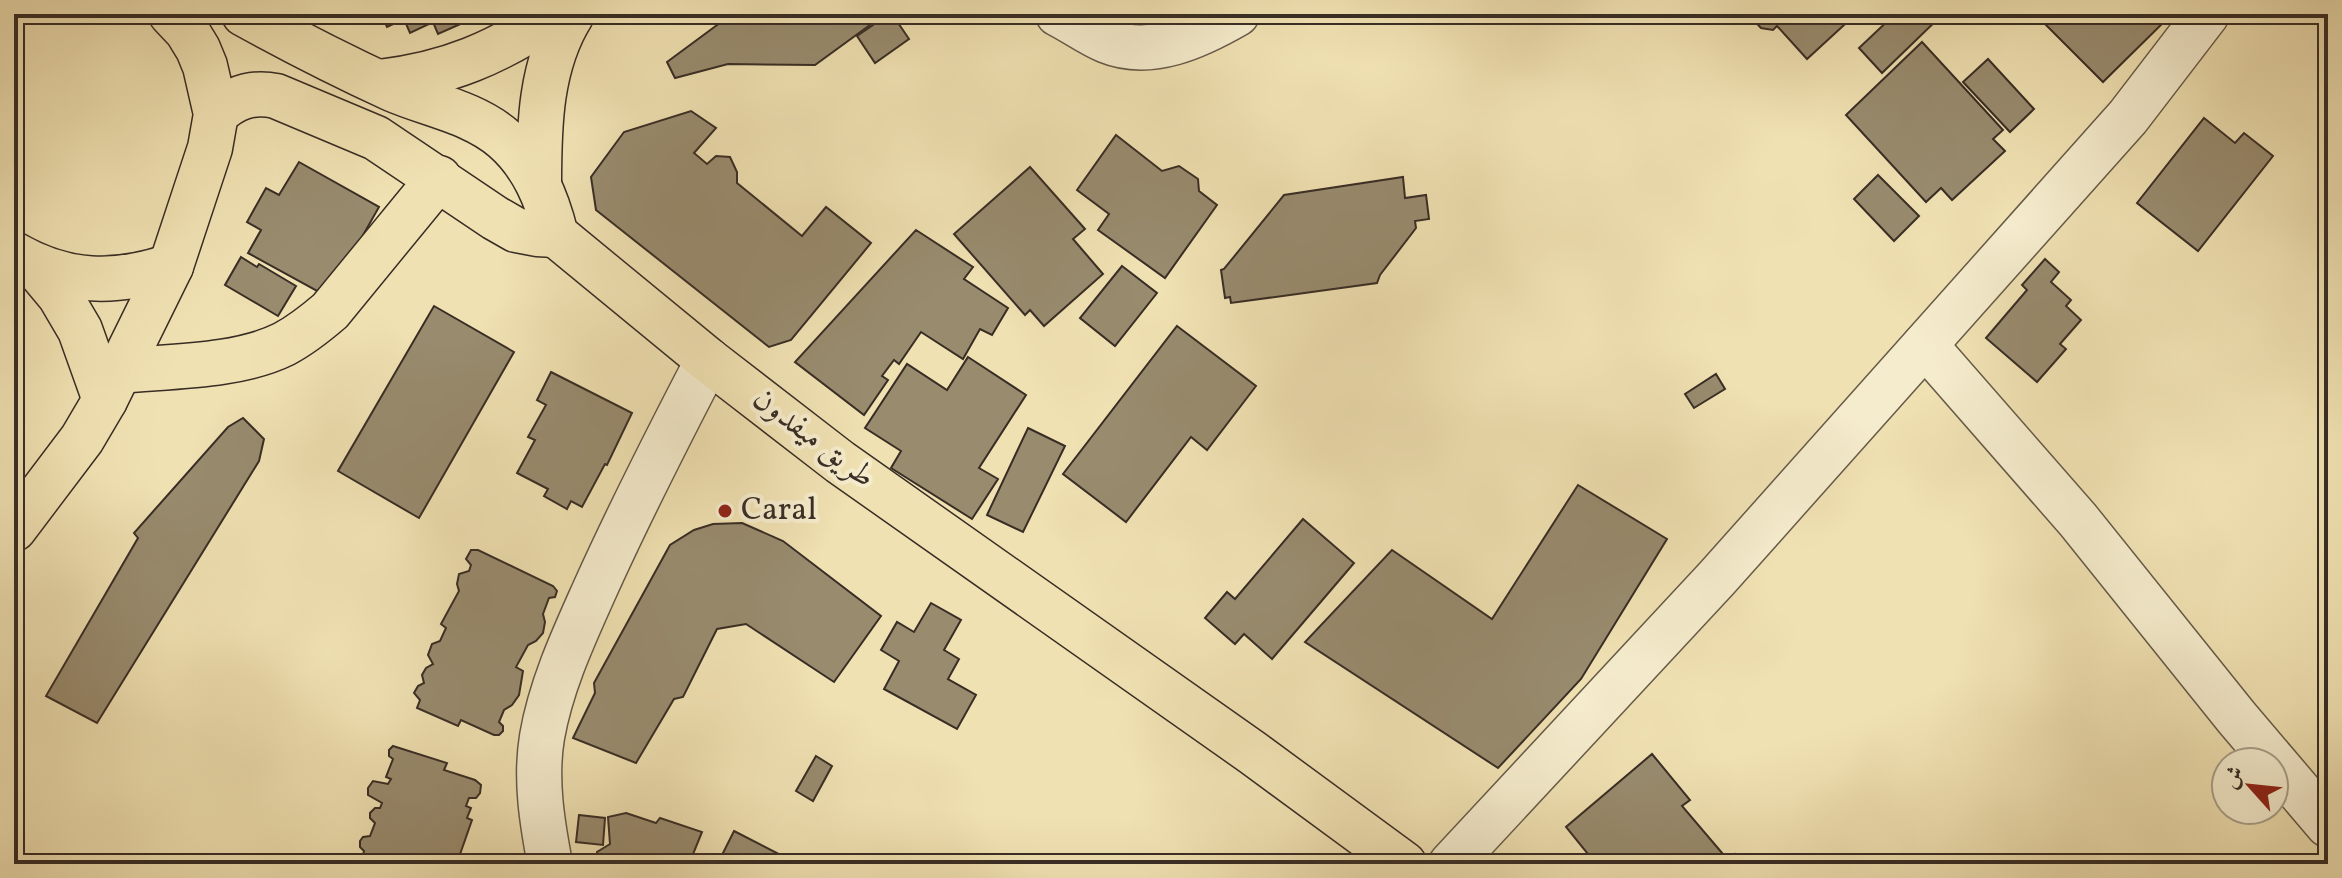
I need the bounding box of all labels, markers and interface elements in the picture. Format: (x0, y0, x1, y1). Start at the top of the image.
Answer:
street label: طريق ميفدون (742, 378, 884, 500)
place label: Caral (741, 489, 817, 533)
marker: Caral (716, 502, 734, 520)
north arrow (2210, 746, 2290, 826)
text: ش (2216, 761, 2253, 795)

